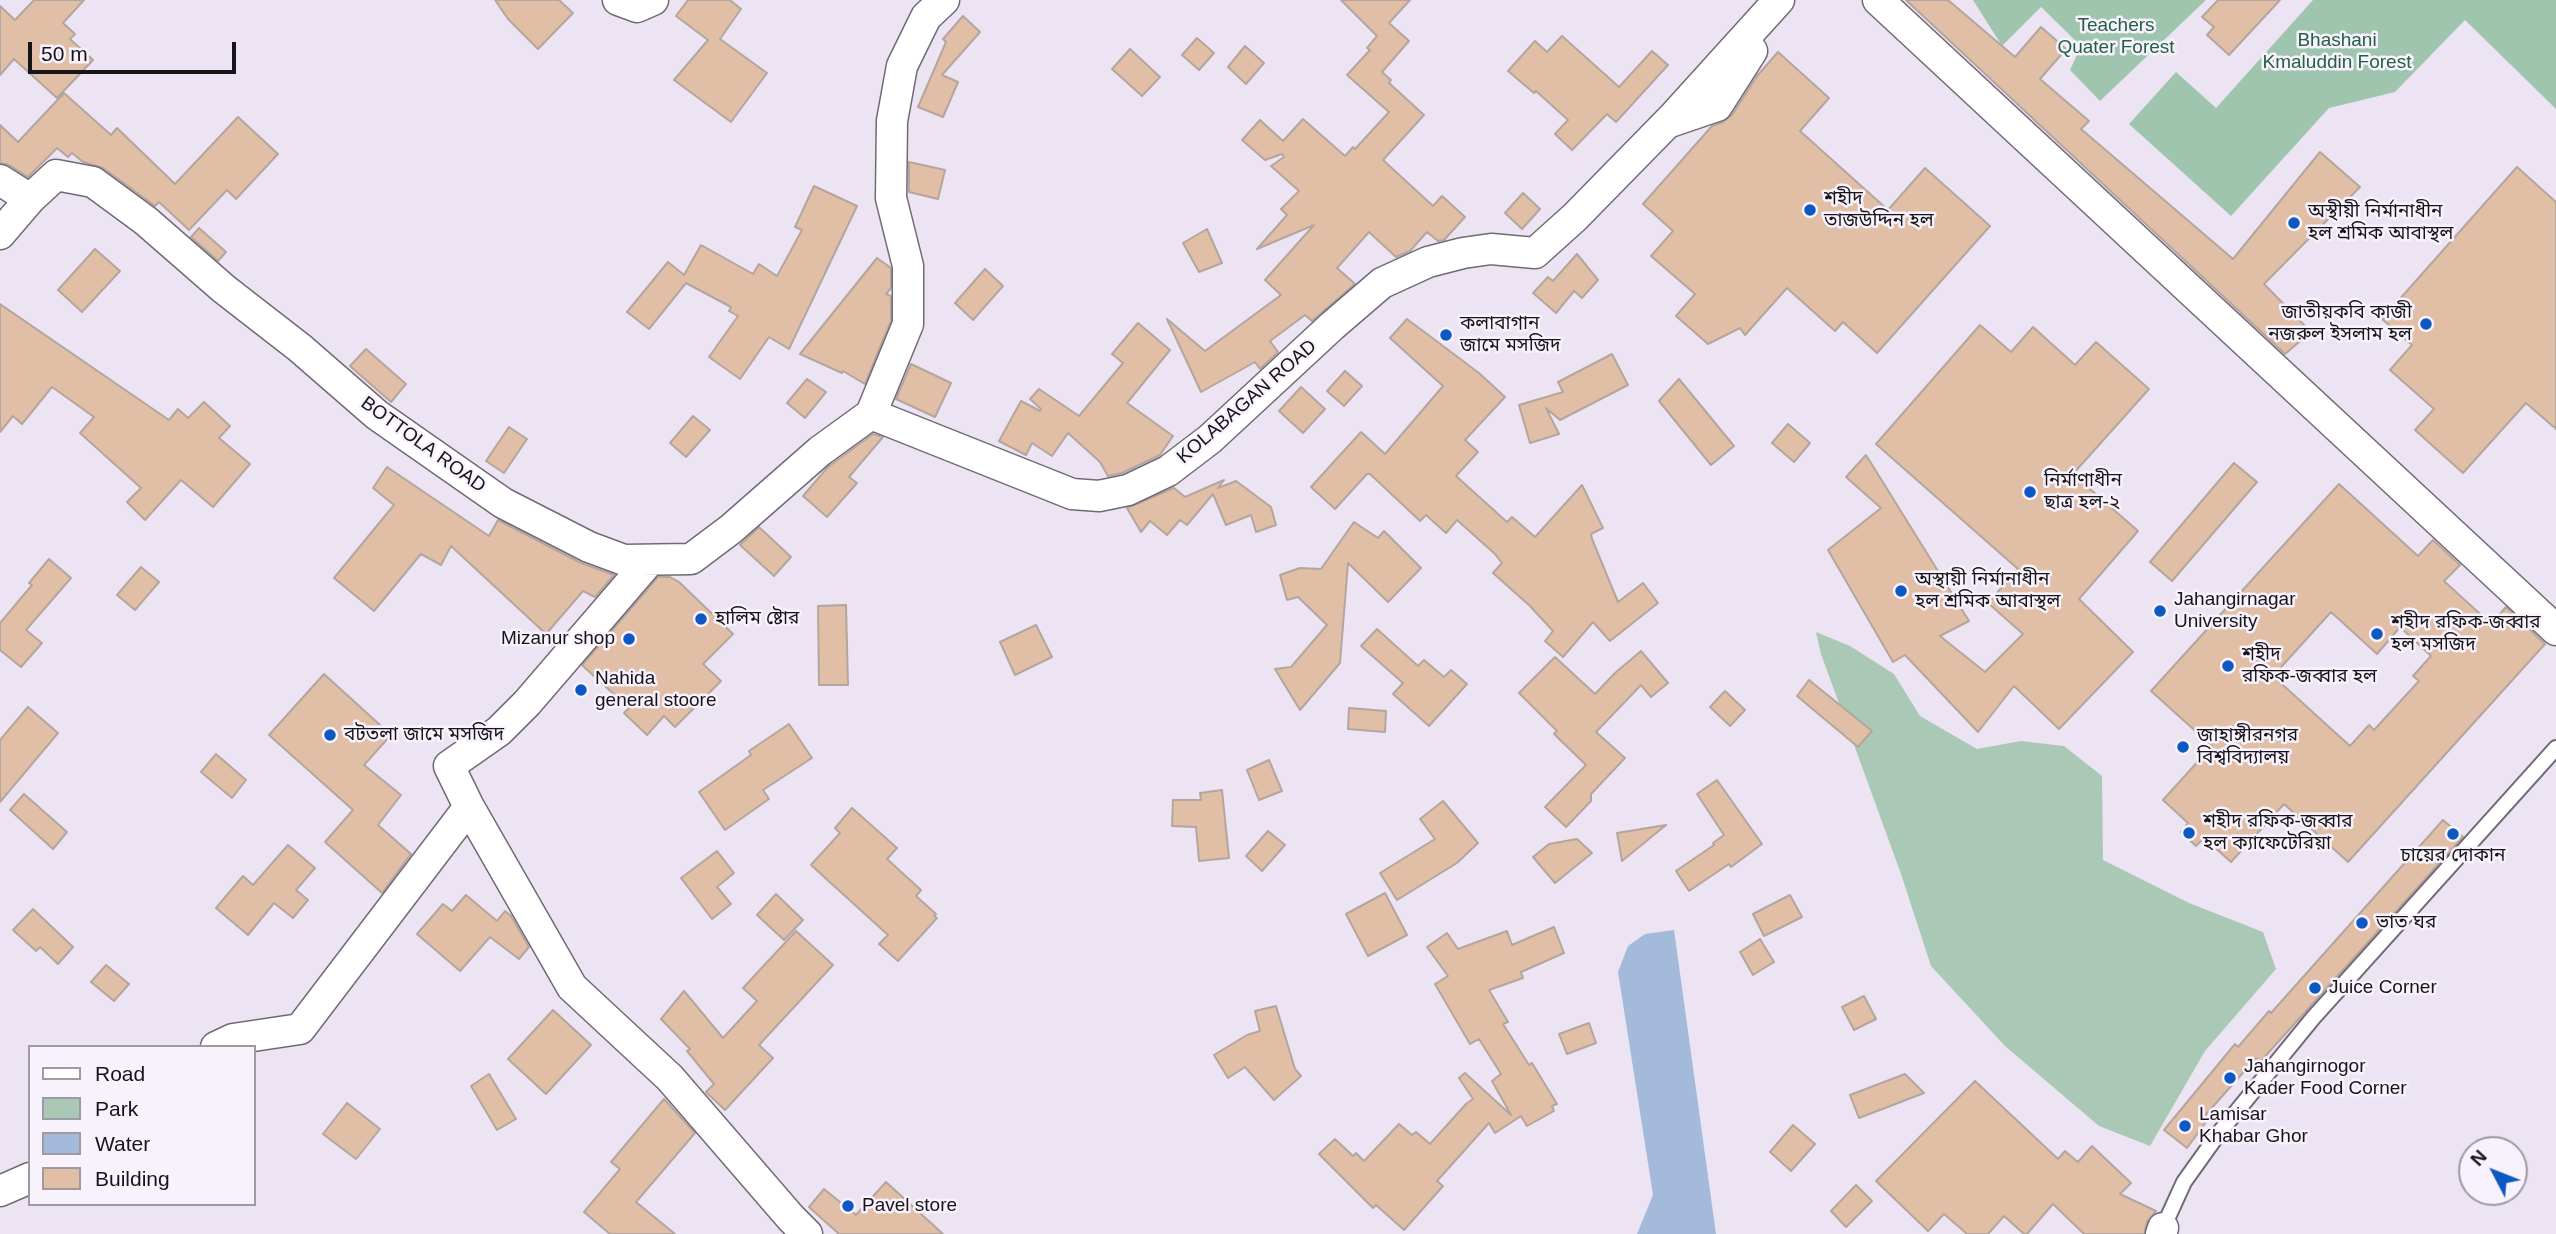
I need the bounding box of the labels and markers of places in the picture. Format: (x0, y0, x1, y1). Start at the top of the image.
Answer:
place label: শহীদ তাজউদ্দিন হল (1824, 188, 1934, 232)
place label: অস্থীয়ী নির্মানাধীন হল শ্রমিক আবাস্থল (2308, 201, 2453, 245)
marker: শহীদ তাজউদ্দিন হল (1802, 202, 1818, 218)
marker: অস্থীয়ী নির্মানাধীন হল শ্রমিক আবাস্থল (2286, 215, 2302, 231)
place label: জাতীয়কবি কাজী নজরুল ইসলাম হল (2268, 302, 2412, 346)
place label: কলাবাগান জামে মসজিদ (1460, 313, 1561, 357)
marker: জাতীয়কবি কাজী নজরুল ইসলাম হল (2418, 316, 2434, 332)
marker: কলাবাগান জামে মসজিদ (1438, 327, 1454, 343)
place label: নির্মাণাধীন ছাত্র হল-২ (2044, 470, 2122, 514)
marker: নির্মাণাধীন ছাত্র হল-২ (2022, 484, 2038, 500)
place label: অস্থায়ী নির্মানাধীন হল শ্রমিক আবাস্থল (1915, 569, 2060, 613)
marker: অস্থায়ী নির্মানাধীন হল শ্রমিক আবাস্থল (1893, 583, 1909, 599)
place label: Jahangirnagar University (2174, 589, 2295, 633)
marker: Jahangirnagar University (2152, 603, 2168, 619)
place label: হালিম ষ্টোর (715, 608, 799, 630)
marker: হালিম ষ্টোর (693, 611, 709, 627)
place label: শহীদ রফিক-জব্বার হল মসজিদ (2391, 612, 2541, 656)
marker: শহীদ রফিক-জব্বার হল মসজিদ (2369, 626, 2385, 642)
place label: Mizanur shop (501, 628, 615, 650)
marker: Mizanur shop (621, 631, 637, 647)
place label: শহীদ রফিক-জব্বার হল (2242, 644, 2377, 688)
marker: শহীদ রফিক-জব্বার হল (2220, 658, 2236, 674)
place label: Nahida general stoore (595, 668, 716, 712)
marker: Nahida general stoore (573, 682, 589, 698)
place label: বটতলা জামে মসজিদ (344, 724, 504, 746)
place label: জাহাঙ্গীরনগর বিশ্ববিদ্যালয় (2197, 725, 2298, 769)
marker: বটতলা জামে মসজিদ (322, 727, 338, 743)
marker: জাহাঙ্গীরনগর বিশ্ববিদ্যালয় (2175, 739, 2191, 755)
place label: শহীদ রফিক-জব্বার হল ক্যাফেটেরিয়া (2203, 811, 2353, 855)
marker: শহীদ রফিক-জব্বার হল ক্যাফেটেরিয়া (2181, 825, 2197, 841)
marker: চায়ের দোকান (2445, 826, 2461, 842)
place label: চায়ের দোকান (2401, 845, 2505, 867)
place label: ভাত ঘর (2376, 912, 2436, 934)
marker: ভাত ঘর (2354, 915, 2370, 931)
place label: Juice Corner (2329, 977, 2437, 999)
marker: Juice Corner (2307, 980, 2323, 996)
place label: Jahangirnogor Kader Food Corner (2244, 1056, 2407, 1100)
marker: Jahangirnogor Kader Food Corner (2222, 1070, 2238, 1086)
place label: Lamisar Khabar Ghor (2199, 1104, 2308, 1148)
marker: Lamisar Khabar Ghor (2177, 1118, 2193, 1134)
place label: Pavel store (862, 1195, 957, 1217)
marker: Pavel store (840, 1198, 856, 1214)

